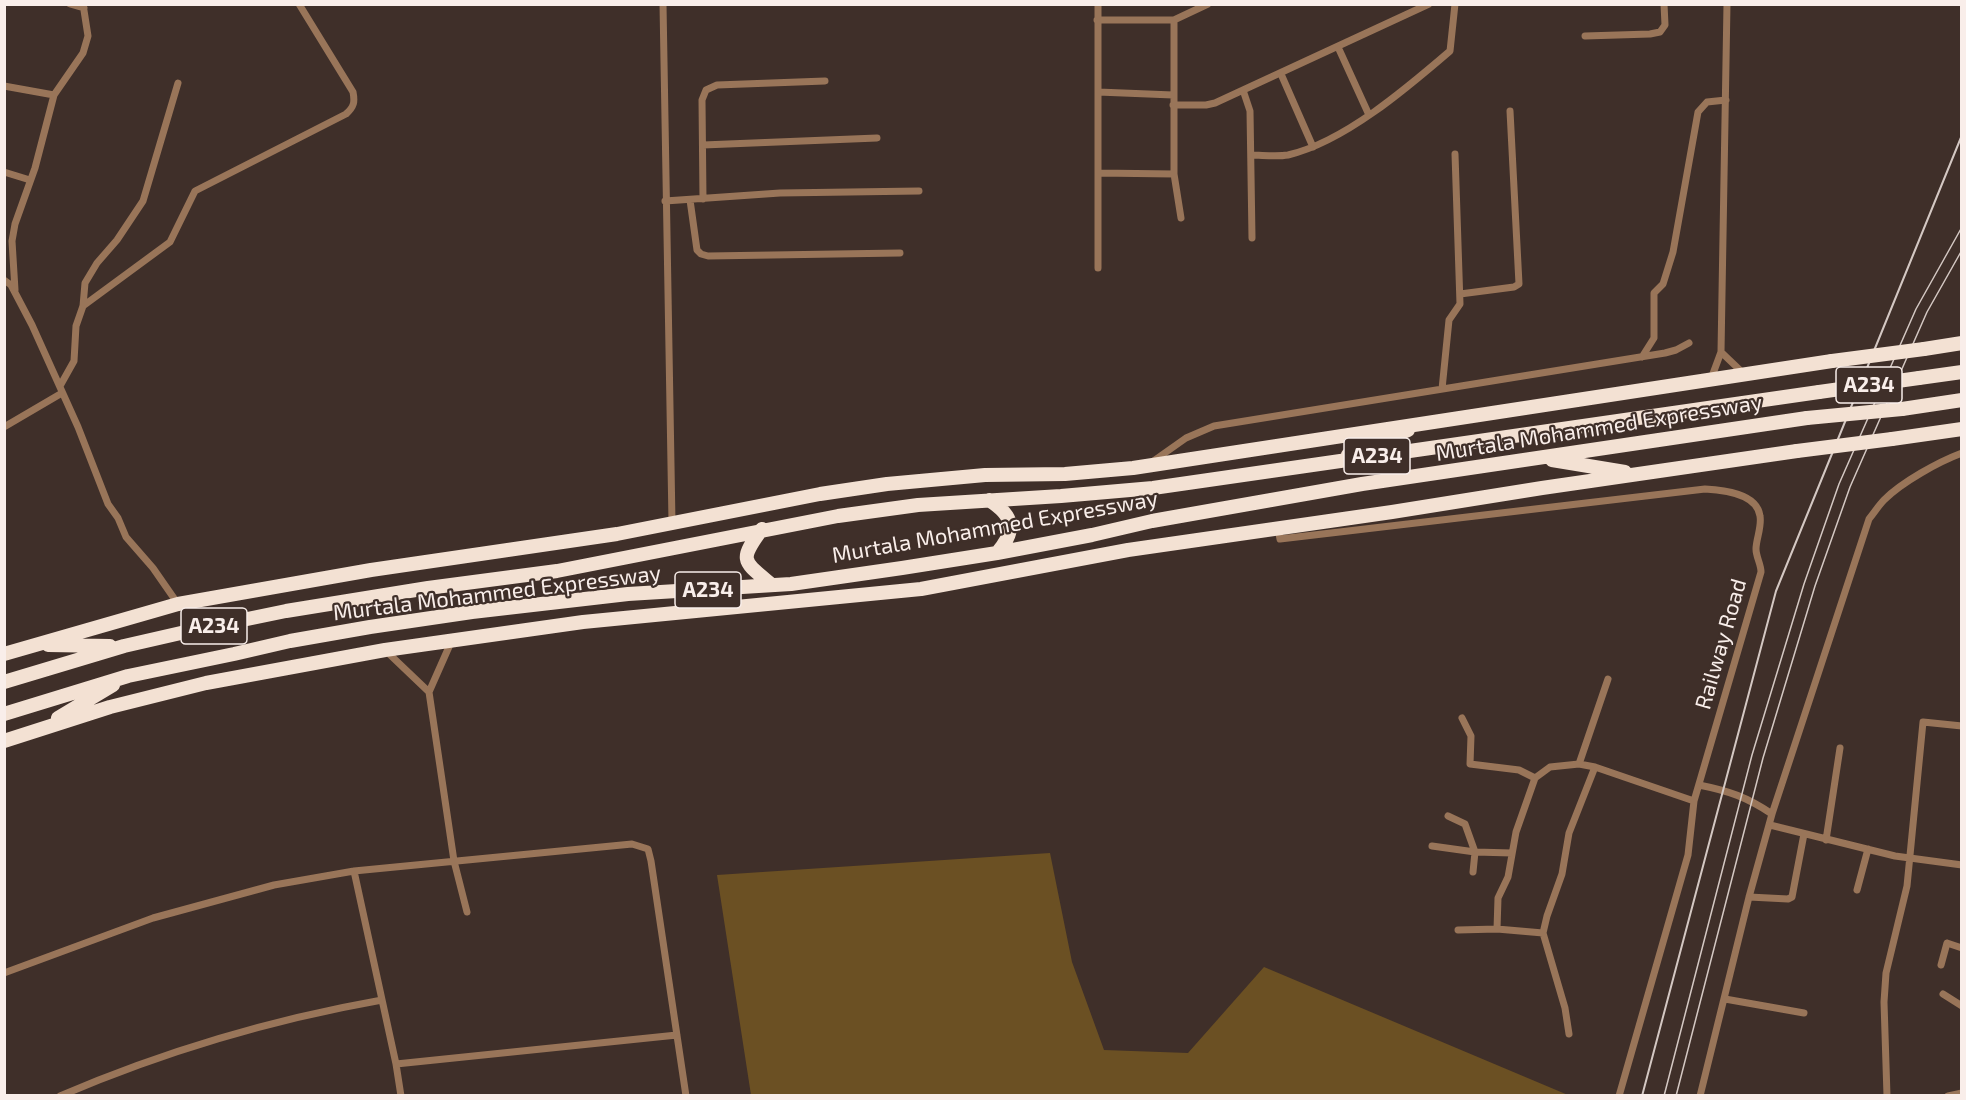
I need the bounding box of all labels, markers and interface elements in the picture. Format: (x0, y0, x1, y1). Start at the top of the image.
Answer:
road number: A234 (1836, 367, 1902, 403)
street label: Murtala Mohammed Expressway (1434, 389, 1764, 467)
road number: A234 (1344, 438, 1410, 474)
street label: Murtala Mohammed Expressway (830, 485, 1160, 569)
street label: Murtala Mohammed Expressway (331, 560, 663, 626)
road number: A234 (675, 572, 741, 608)
street label: Railway Road (1690, 576, 1752, 712)
road number: A234 (181, 608, 247, 644)

